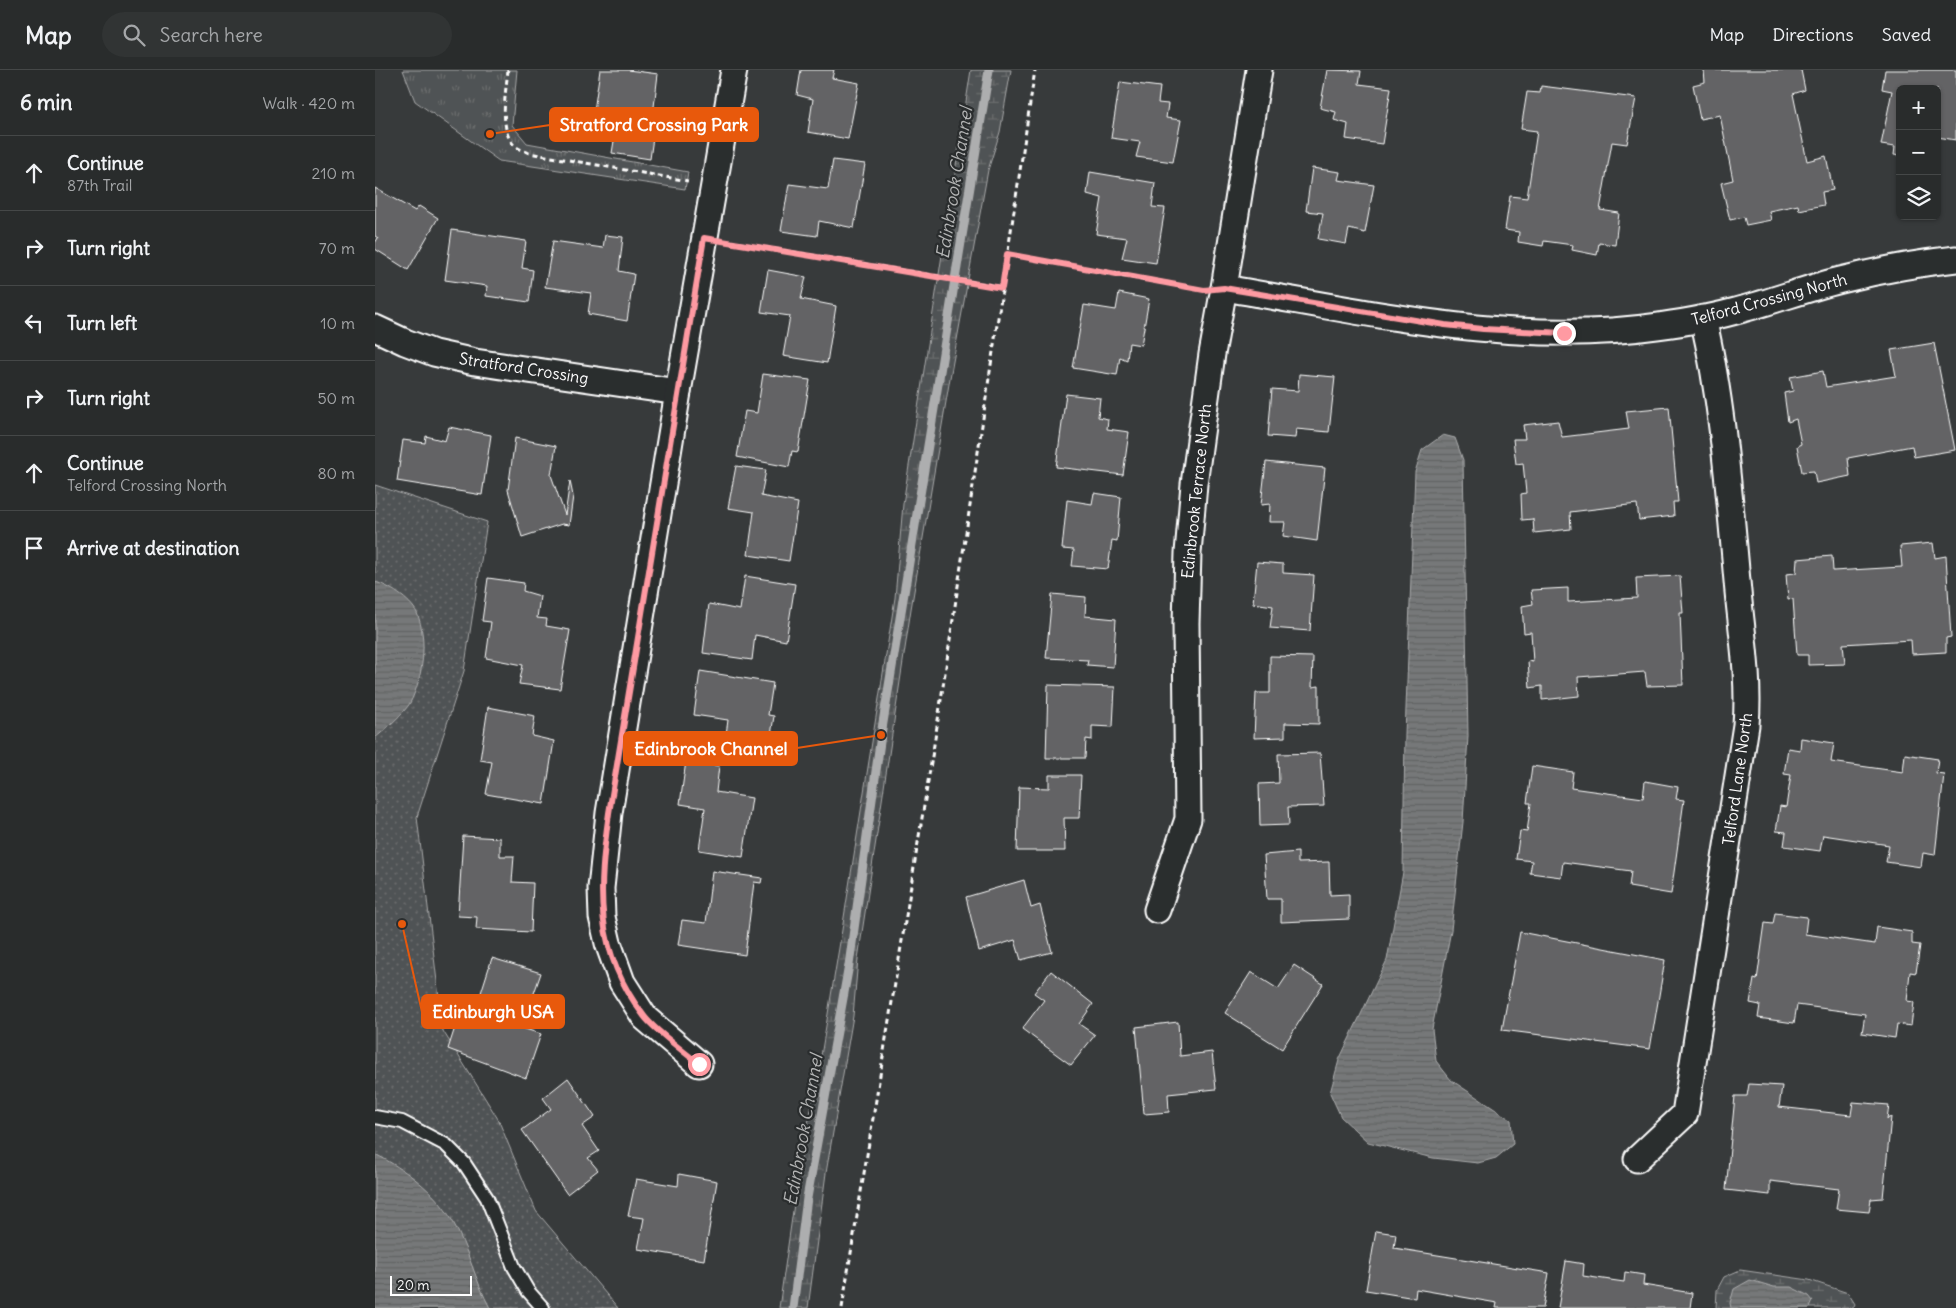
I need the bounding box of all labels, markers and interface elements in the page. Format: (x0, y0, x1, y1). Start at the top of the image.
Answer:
search box (102, 12, 452, 57)
text: Map (25, 20, 72, 50)
icon: search (120, 21, 148, 49)
text: Search here (160, 23, 263, 47)
text: Map (1709, 23, 1744, 46)
text: Directions (1772, 23, 1854, 46)
text: Saved (1882, 23, 1931, 46)
map controls (1896, 85, 1941, 220)
button: + (1896, 85, 1941, 130)
text: 6 min (20, 89, 72, 116)
text: Walk · 420 m (263, 93, 355, 113)
water label: Edinbrook Channel (931, 103, 978, 260)
callout: Stratford Crossing Park (550, 108, 758, 141)
text: Stratford Crossing Park (560, 113, 748, 136)
button: − (1896, 130, 1941, 175)
text: Continue (67, 151, 144, 175)
icon: ahead (20, 159, 48, 187)
text: 210 m (312, 163, 355, 183)
text: 87th Trail (67, 175, 132, 195)
button: layers (1896, 175, 1941, 220)
icon: right (20, 234, 48, 262)
text: Turn right (67, 236, 150, 260)
text: 70 m (319, 238, 355, 258)
street label: Telford Crossing North (1689, 269, 1849, 329)
icon: left (20, 309, 48, 337)
text: Turn left (67, 311, 137, 335)
text: 10 m (320, 313, 355, 333)
route end (1553, 322, 1576, 345)
street label: Stratford Crossing (458, 348, 590, 388)
icon: right (20, 384, 48, 412)
text: Turn right (67, 386, 150, 410)
text: 50 m (317, 388, 355, 408)
street label: Edinbrook Terrace North (1177, 403, 1215, 579)
text: Continue (67, 451, 144, 475)
icon: ahead (20, 459, 48, 487)
text: 80 m (317, 463, 355, 483)
text: Telford Crossing North (67, 475, 227, 495)
icon: arrive (20, 534, 48, 562)
text: Arrive at destination (67, 536, 240, 560)
street label: Telford Lane North (1718, 711, 1756, 847)
callout: Edinbrook Channel (624, 732, 797, 765)
text: Edinbrook Channel (634, 737, 788, 760)
callout: Edinburgh USA (422, 995, 564, 1028)
text: Edinburgh USA (432, 1000, 554, 1023)
water label: Edinbrook Channel (778, 1050, 828, 1207)
route start (688, 1053, 711, 1076)
scale bar (390, 1273, 473, 1296)
text: 20 m (397, 1276, 430, 1294)

